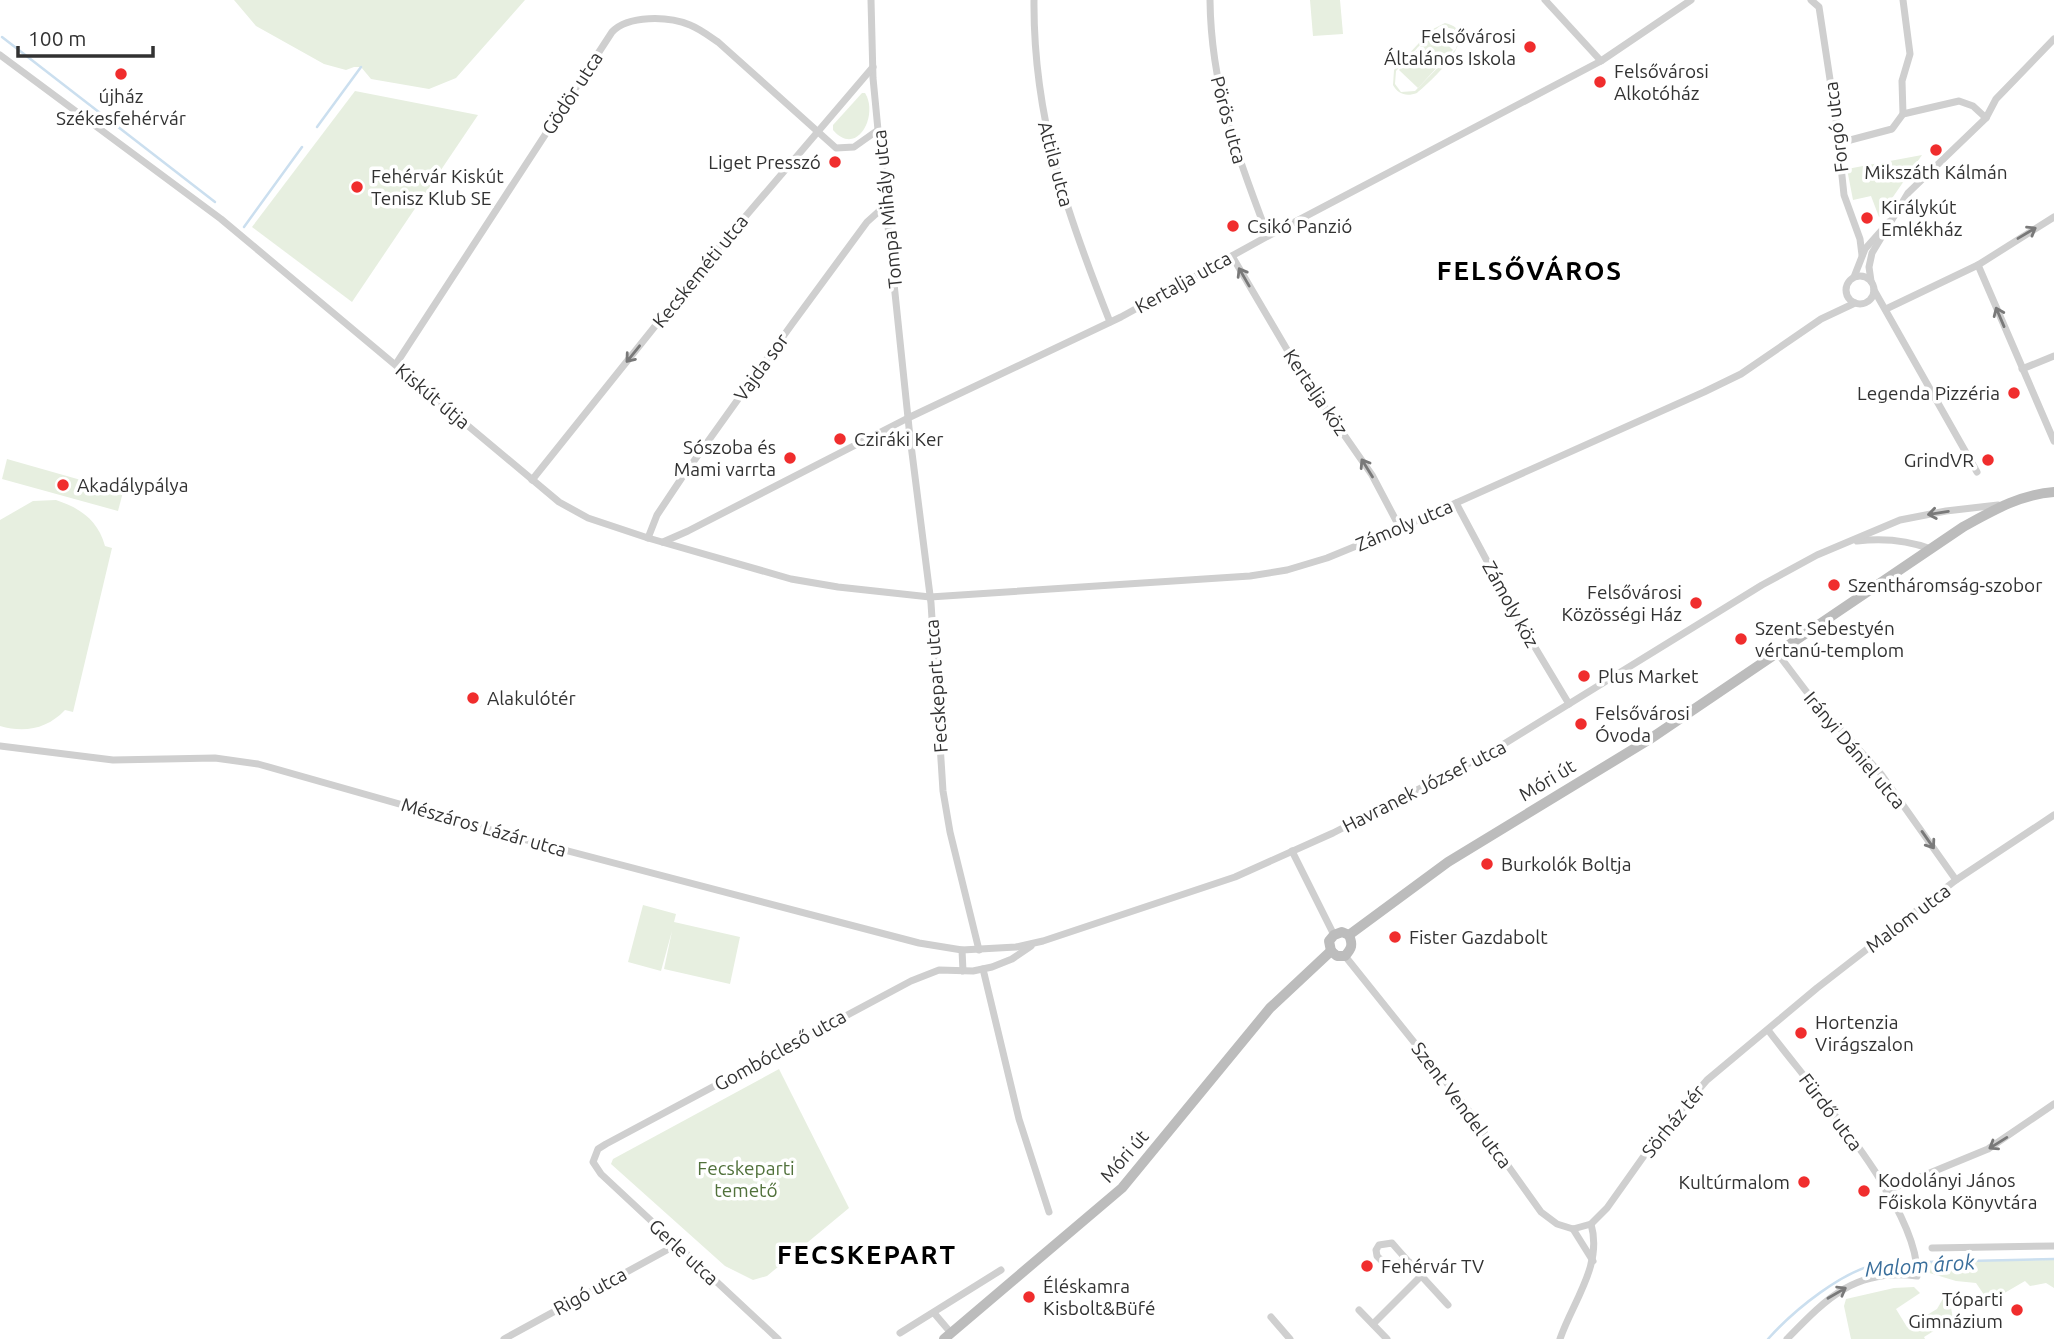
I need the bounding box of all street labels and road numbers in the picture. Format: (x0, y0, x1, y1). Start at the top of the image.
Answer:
street label: Gödör utca (537, 47, 607, 139)
street label: Pörös utca (1207, 74, 1251, 166)
street label: Forgó utca (1820, 80, 1852, 174)
street label: Attila utca (1034, 119, 1078, 209)
street label: Tompa Mihály utca (868, 129, 906, 289)
street label: Kecskeméti utca (648, 210, 752, 332)
street label: Kertalja utca (1131, 247, 1235, 317)
street label: Vajda sor (729, 329, 793, 405)
street label: Kertalja köz (1279, 345, 1353, 439)
street label: Kiskút útja (392, 359, 474, 433)
street label: Zámoly utca (1352, 495, 1456, 555)
street label: Zámoly köz (1478, 557, 1544, 651)
street label: Fecskepart utca (920, 618, 952, 754)
street label: Irányi Dániel utca (1800, 687, 1910, 813)
street label: Havranek József utca (1339, 735, 1509, 837)
street label: Móri út (1515, 754, 1580, 805)
street label: Mészáros Lázár utca (399, 793, 569, 861)
street label: Malom utca (1861, 879, 1955, 957)
street label: Gombócleső utca (710, 1005, 850, 1095)
street label: Szent Vendel utca (1407, 1038, 1517, 1172)
street label: Fürdő utca (1795, 1069, 1867, 1155)
street label: Sörház tér (1637, 1080, 1709, 1162)
street label: Móri út (1095, 1125, 1153, 1187)
street label: Gerle utca (645, 1214, 723, 1290)
street label: Rigó utca (550, 1263, 630, 1319)

